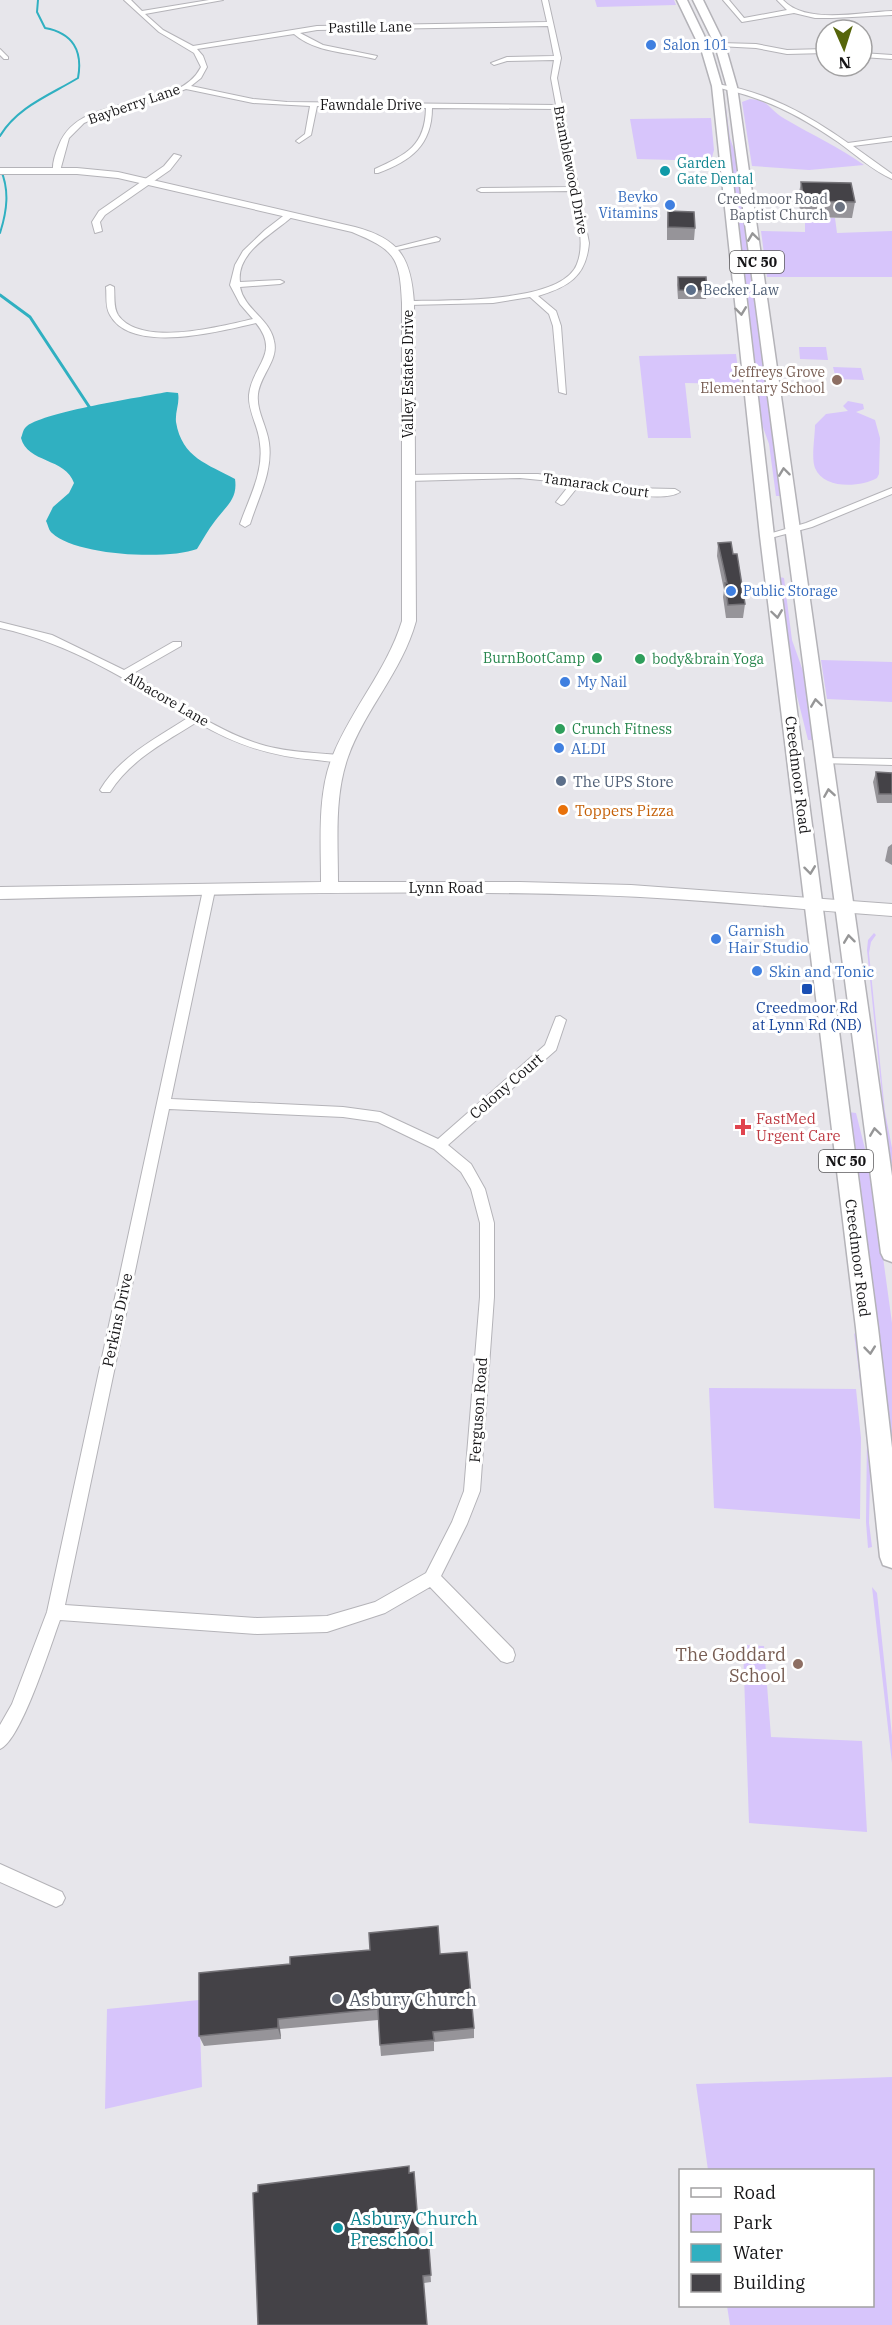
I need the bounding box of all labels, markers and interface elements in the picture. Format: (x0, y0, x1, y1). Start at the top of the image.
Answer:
street label: Pastille Lane (328, 17, 412, 37)
north arrow (814, 18, 874, 78)
place label: Salon 101 (663, 36, 728, 54)
marker: Salon 101 (644, 38, 658, 52)
text: N (838, 53, 852, 73)
street label: Bayberry Lane (86, 80, 182, 128)
street label: Fawndale Drive (320, 96, 422, 114)
street label: Bramblewood Drive (550, 104, 592, 236)
place label: Garden Gate Dental (677, 154, 754, 188)
marker: Garden Gate Dental (658, 164, 672, 178)
place label: Bevko Vitamins (598, 188, 658, 222)
place label: Creedmoor Road Baptist Church (717, 190, 828, 224)
marker: Bevko Vitamins (663, 198, 677, 212)
marker: Creedmoor Road Baptist Church (833, 200, 847, 214)
one-way arrow (748, 232, 760, 241)
road number: NC 50 (730, 251, 784, 273)
place label: Becker Law (703, 281, 779, 299)
marker: Becker Law (684, 283, 698, 297)
one-way arrow (734, 306, 747, 315)
street label: Valley Estates Drive (399, 310, 417, 438)
place label: Jeffreys Grove Elementary School (700, 363, 825, 397)
marker: Jeffreys Grove Elementary School (830, 373, 844, 387)
one-way arrow (778, 467, 790, 476)
street label: Tamarack Court (542, 469, 650, 501)
place label: Public Storage (743, 582, 838, 600)
marker: Public Storage (724, 584, 738, 598)
one-way arrow (770, 610, 783, 619)
place label: BurnBootCamp (483, 649, 585, 667)
place label: body&brain Yoga (652, 650, 764, 668)
marker: BurnBootCamp (590, 651, 604, 665)
marker: body&brain Yoga (633, 652, 647, 666)
street label: Albacore Lane (122, 668, 212, 730)
place label: My Nail (577, 673, 627, 691)
marker: My Nail (558, 675, 572, 689)
one-way arrow (810, 698, 822, 707)
street label: Creedmoor Road (781, 715, 815, 835)
place label: Crunch Fitness (572, 720, 672, 738)
marker: Crunch Fitness (553, 722, 567, 736)
place label: ALDI (571, 739, 606, 758)
marker: ALDI (552, 741, 566, 755)
place label: The UPS Store (573, 772, 674, 791)
marker: The UPS Store (554, 774, 568, 788)
one-way arrow (823, 789, 836, 799)
place label: Toppers Pizza (575, 801, 674, 820)
marker: Toppers Pizza (556, 803, 570, 817)
one-way arrow (803, 866, 815, 875)
street label: Lynn Road (409, 878, 483, 897)
place label: Garnish Hair Studio (728, 921, 809, 957)
marker: Garnish Hair Studio (709, 932, 723, 946)
one-way arrow (843, 935, 856, 944)
place label: Skin and Tonic (769, 962, 875, 981)
marker: Skin and Tonic (750, 964, 764, 978)
marker: Creedmoor Rd at Lynn Rd (NB) (800, 982, 814, 996)
place label: Creedmoor Rd at Lynn Rd (NB) (752, 998, 862, 1034)
street label: Colony Court (465, 1049, 547, 1123)
place label: FastMed Urgent Care (756, 1109, 841, 1145)
marker: FastMed Urgent Care (734, 1118, 752, 1136)
one-way arrow (870, 1128, 882, 1137)
road number: NC 50 (819, 1150, 873, 1172)
street label: Creedmoor Road (841, 1198, 875, 1318)
street label: Perkins Drive (98, 1271, 136, 1369)
one-way arrow (863, 1346, 875, 1355)
street label: Ferguson Road (465, 1357, 491, 1463)
place label: The Goddard School (675, 1643, 786, 1687)
marker: The Goddard School (791, 1657, 805, 1671)
place label: Asbury Church (349, 1988, 477, 2011)
marker: Asbury Church (330, 1992, 344, 2006)
legend (679, 2169, 874, 2307)
text: Road (733, 2181, 776, 2204)
place label: Asbury Church Preschool (350, 2207, 478, 2251)
text: Park (733, 2211, 773, 2234)
marker: Asbury Church Preschool (331, 2221, 345, 2235)
text: Water (733, 2241, 783, 2264)
text: Building (733, 2271, 805, 2294)

